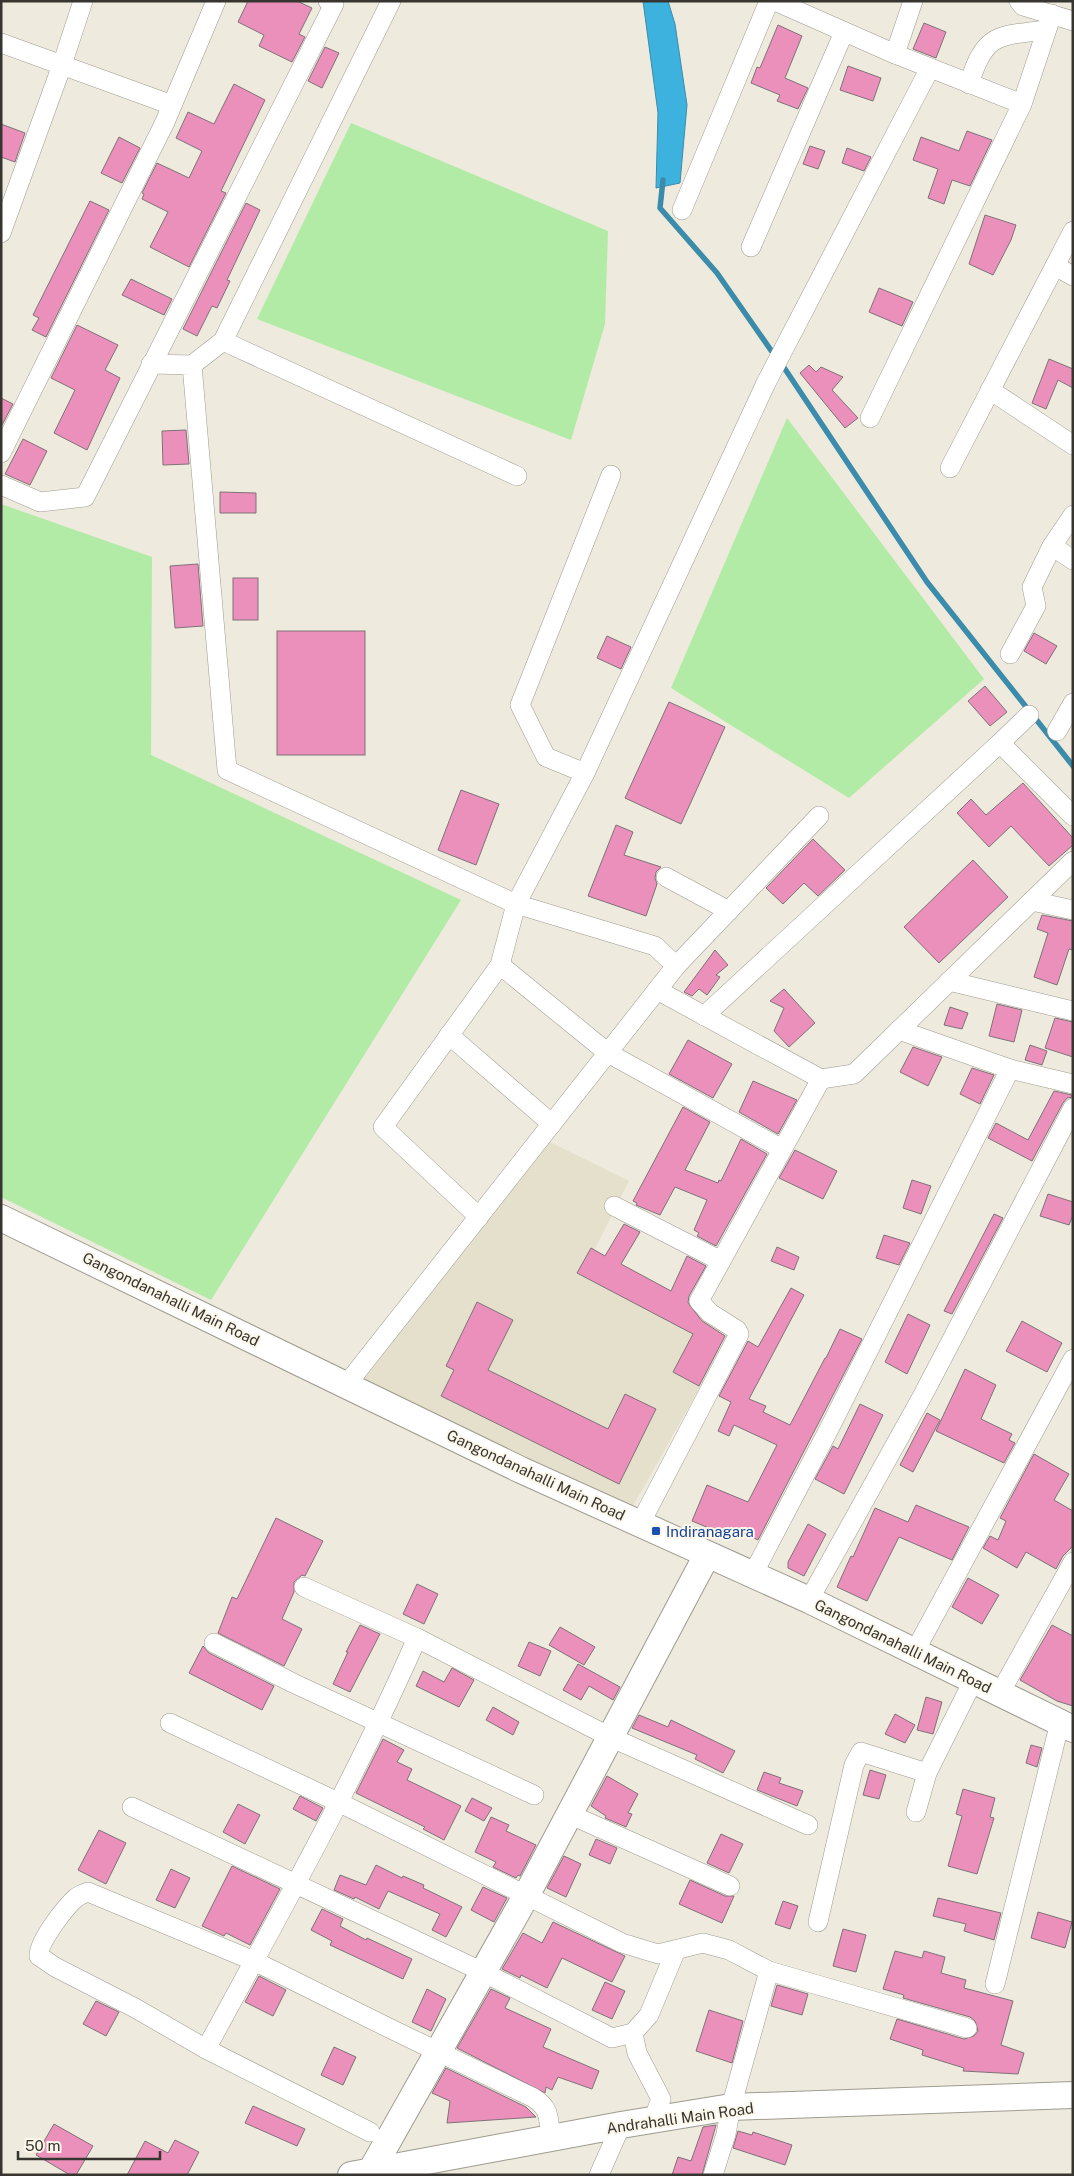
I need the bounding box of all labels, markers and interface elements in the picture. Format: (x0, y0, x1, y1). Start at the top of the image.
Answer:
street label: Gangondanahalli Main Road (80, 1249, 262, 1349)
street label: Gangondanahalli Main Road (444, 1426, 628, 1524)
place label: Indiranagara (666, 1523, 754, 1540)
marker: Indiranagara (650, 1525, 662, 1537)
street label: Gangondanahalli Main Road (812, 1596, 994, 1696)
street label: Andrahalli Main Road (605, 2099, 755, 2137)
scale bar (18, 2128, 160, 2160)
text: 50 m (25, 2137, 60, 2154)

